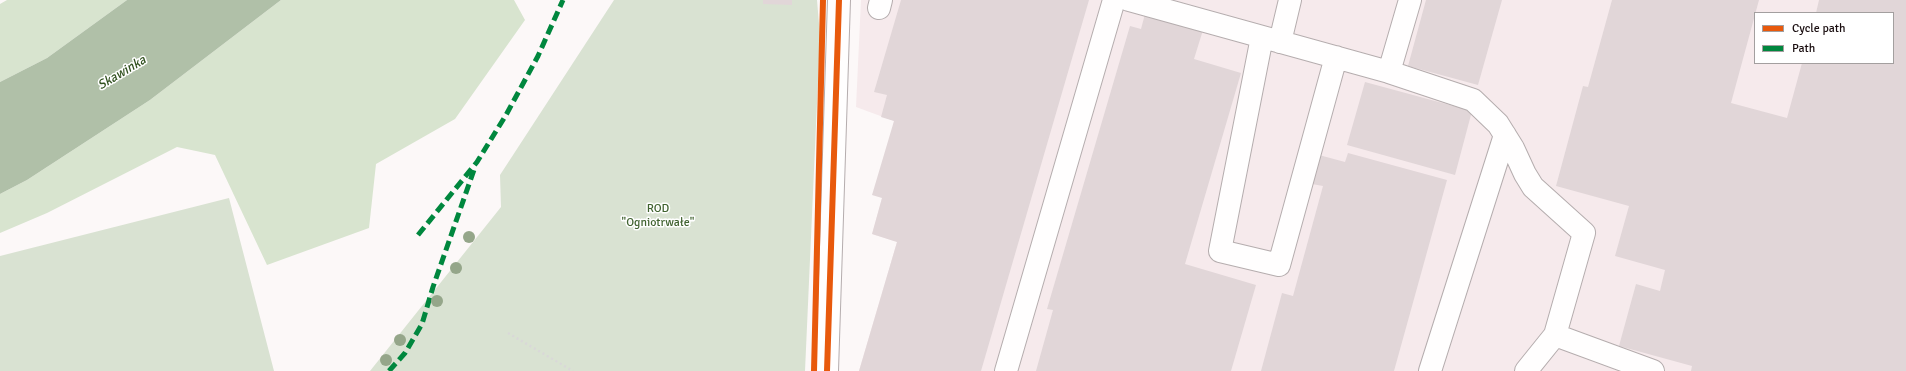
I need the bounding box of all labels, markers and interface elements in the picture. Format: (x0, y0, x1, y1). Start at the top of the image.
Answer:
legend (1754, 12, 1894, 64)
text: Cycle path (1792, 21, 1845, 36)
text: Path (1792, 41, 1815, 56)
water label: Skawinka (95, 53, 149, 93)
park label: ROD "Ogniotrwałe" (622, 202, 694, 230)

